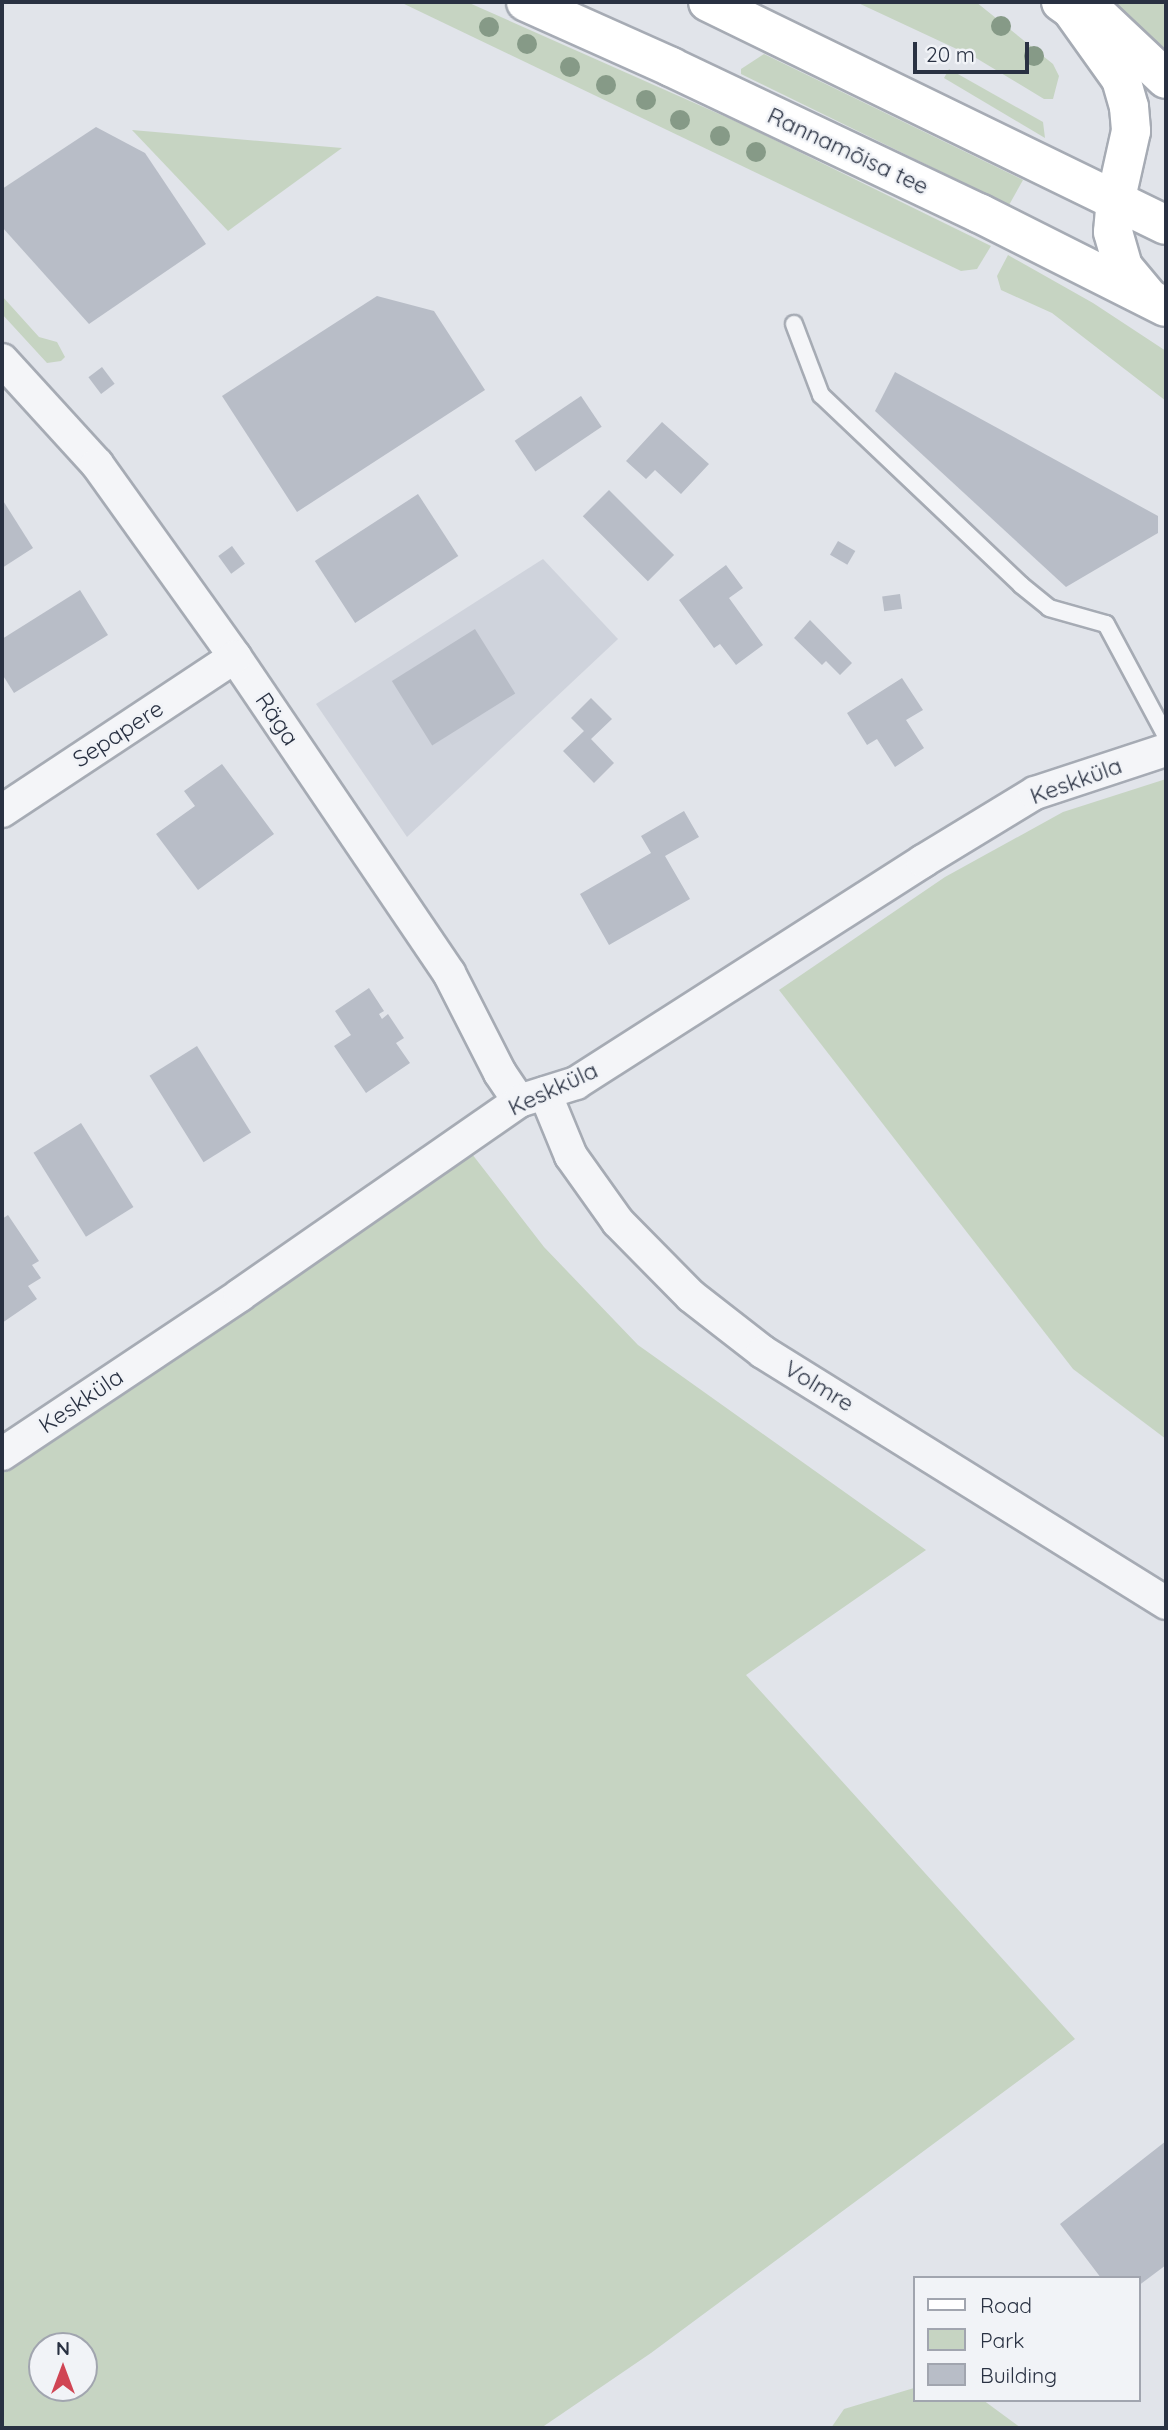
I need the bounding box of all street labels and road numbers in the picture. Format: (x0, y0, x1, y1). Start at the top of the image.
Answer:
street label: Rannamõisa tee (763, 102, 933, 200)
street label: Räga (249, 687, 305, 751)
street label: Sepapere (68, 695, 168, 773)
street label: Keskküla (1026, 752, 1126, 810)
street label: Keskküla (504, 1056, 602, 1122)
street label: Volmre (779, 1355, 859, 1417)
street label: Keskküla (34, 1363, 128, 1439)

